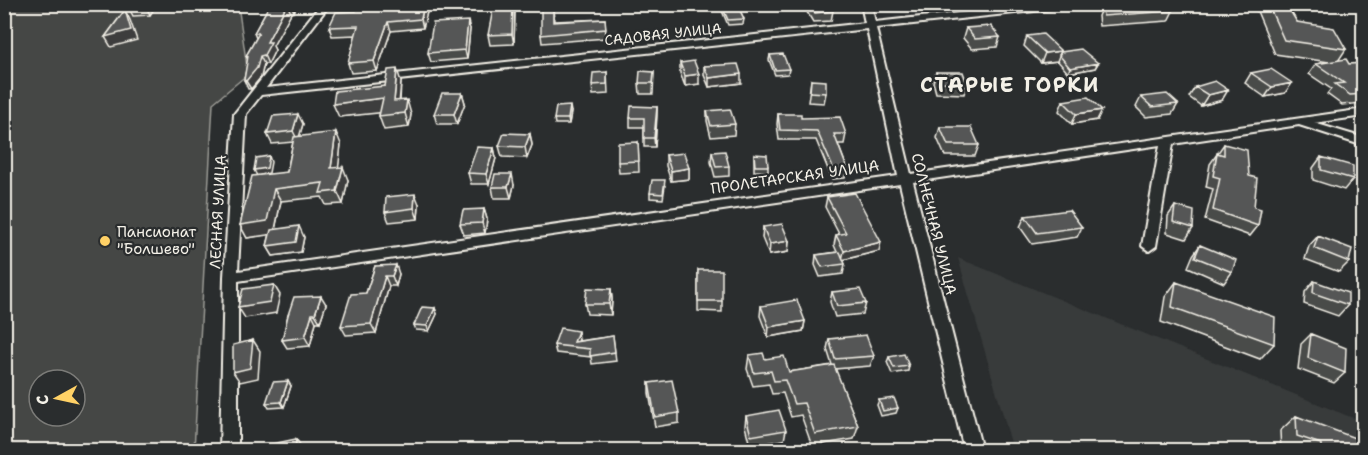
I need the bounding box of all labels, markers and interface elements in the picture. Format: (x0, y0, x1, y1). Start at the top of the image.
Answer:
street label: САДОВАЯ УЛИЦА (604, 19, 722, 49)
district label: СТАРЫЕ ГОРКИ (920, 71, 1100, 99)
street label: СОЛНЕЧНАЯ УЛИЦА (907, 151, 961, 297)
street label: ЛЕСНАЯ УЛИЦА (205, 154, 231, 270)
street label: ПРОЛЕТАРСКАЯ УЛИЦА (709, 155, 881, 199)
place label: Пансионат "Болшево" (117, 222, 196, 259)
marker: Пансионат "Болшево" (98, 234, 112, 248)
north arrow (27, 368, 87, 428)
text: С (32, 394, 54, 406)

